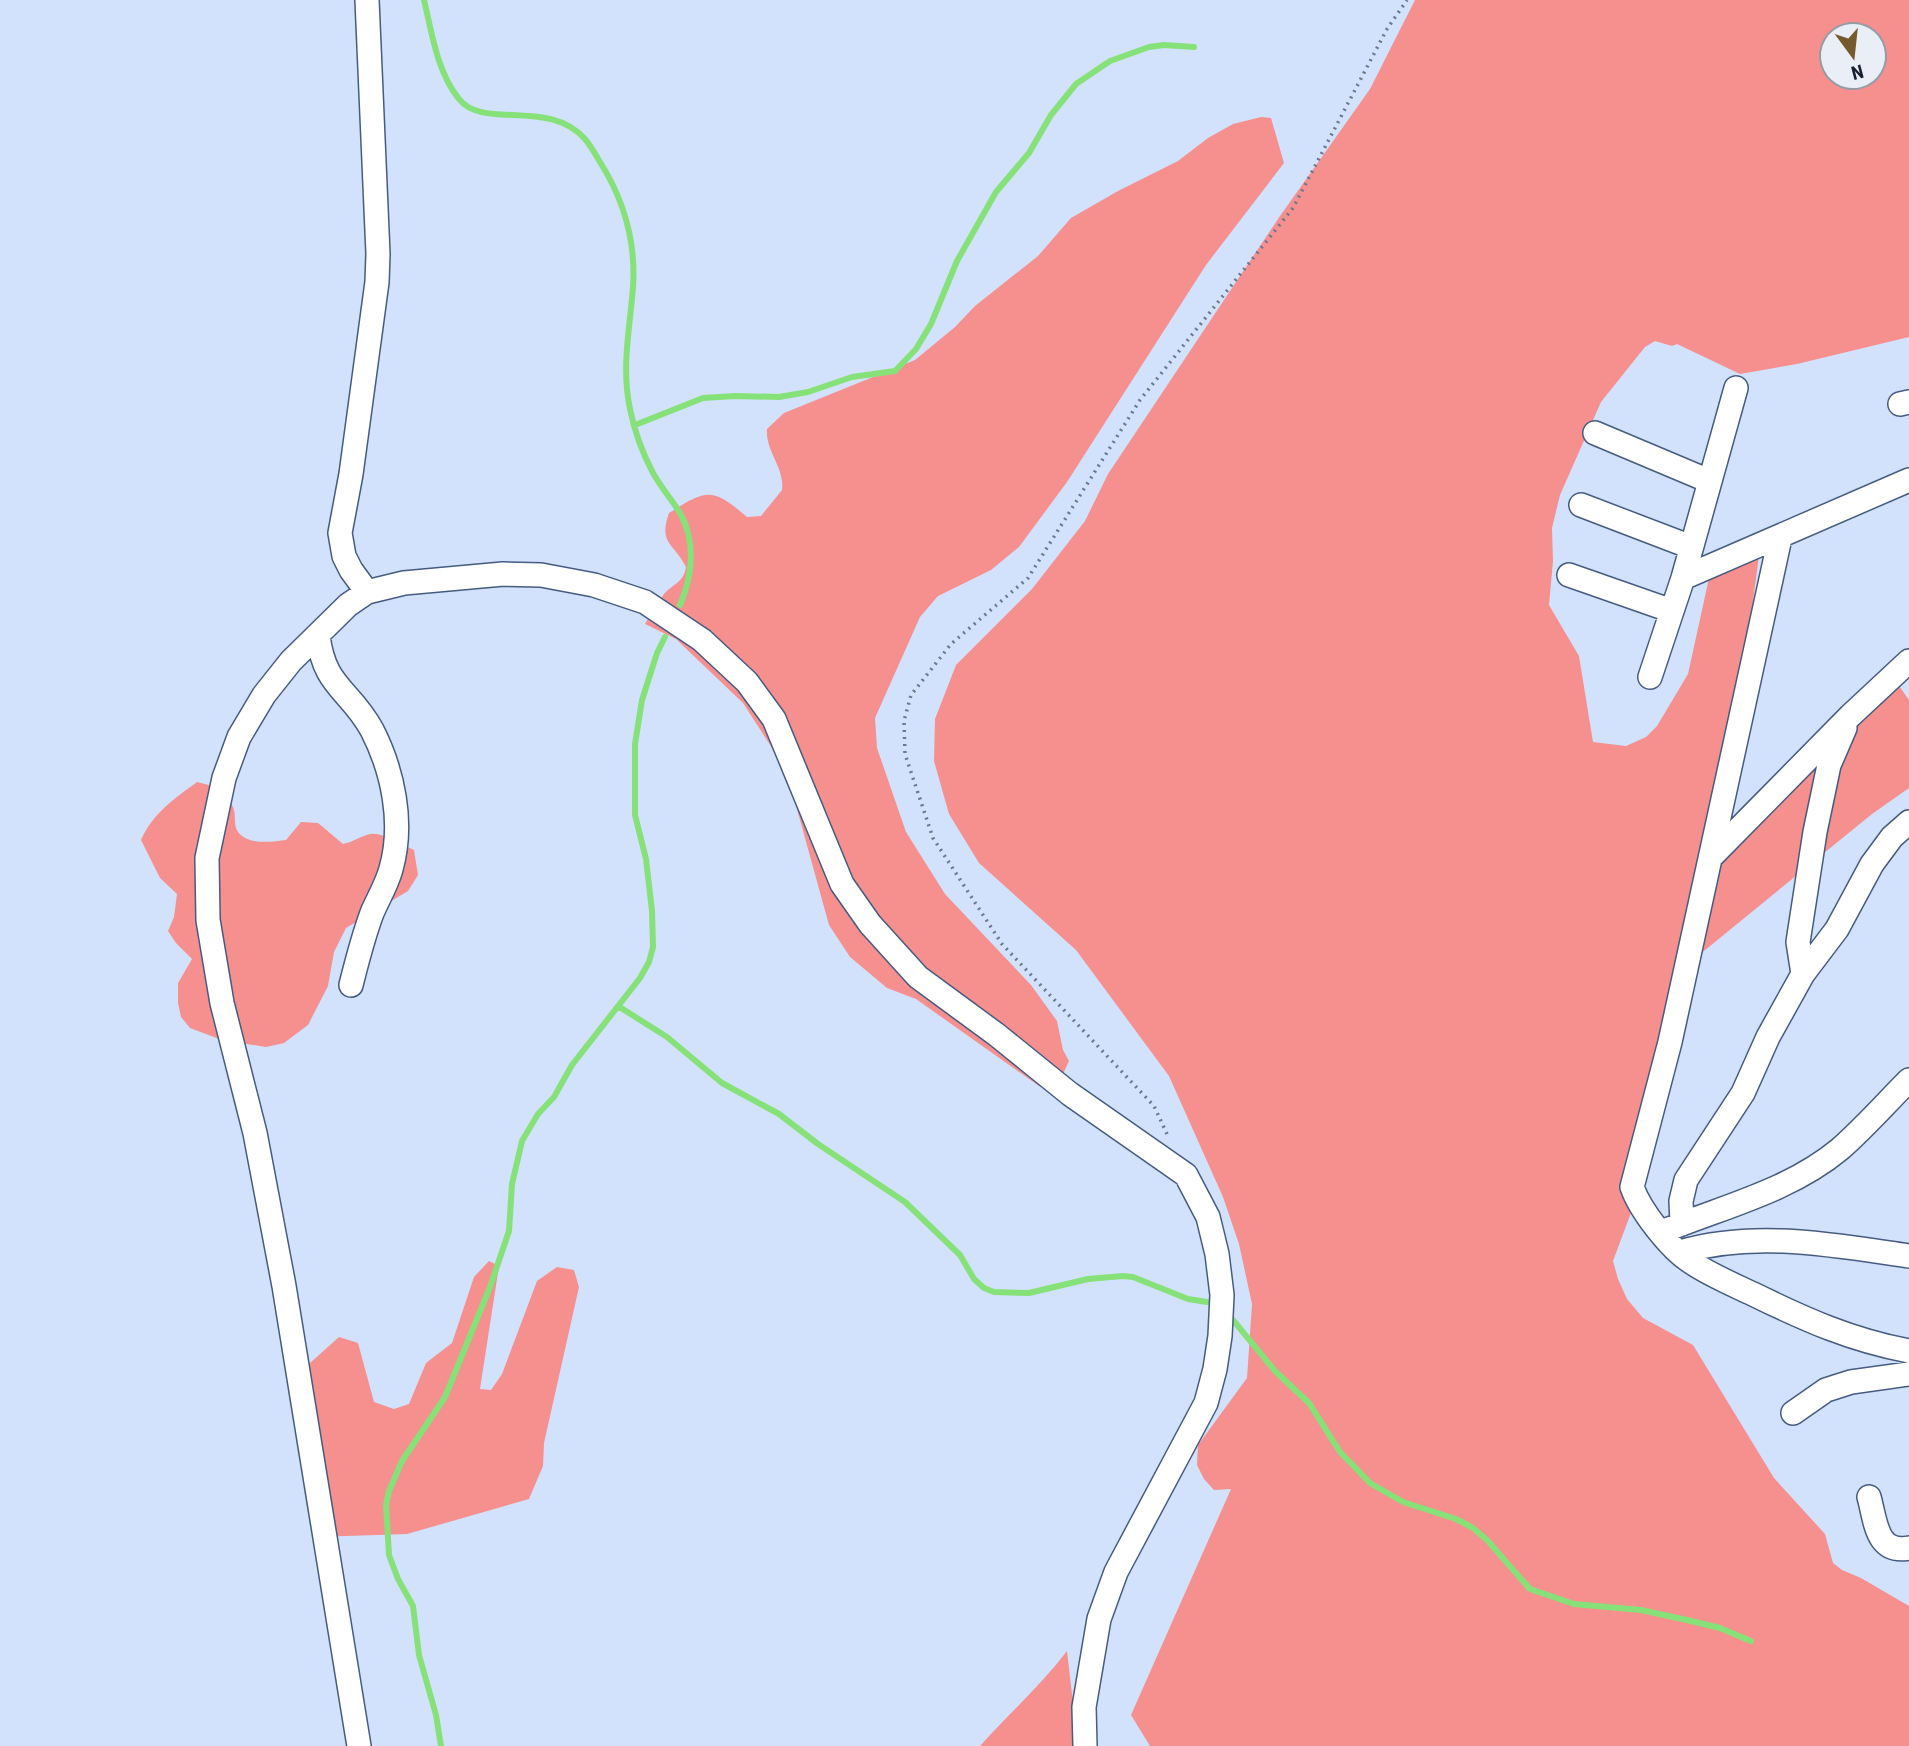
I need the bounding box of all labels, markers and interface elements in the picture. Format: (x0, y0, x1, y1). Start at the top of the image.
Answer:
north arrow (1818, 21, 1888, 91)
text: N (1849, 59, 1866, 85)

